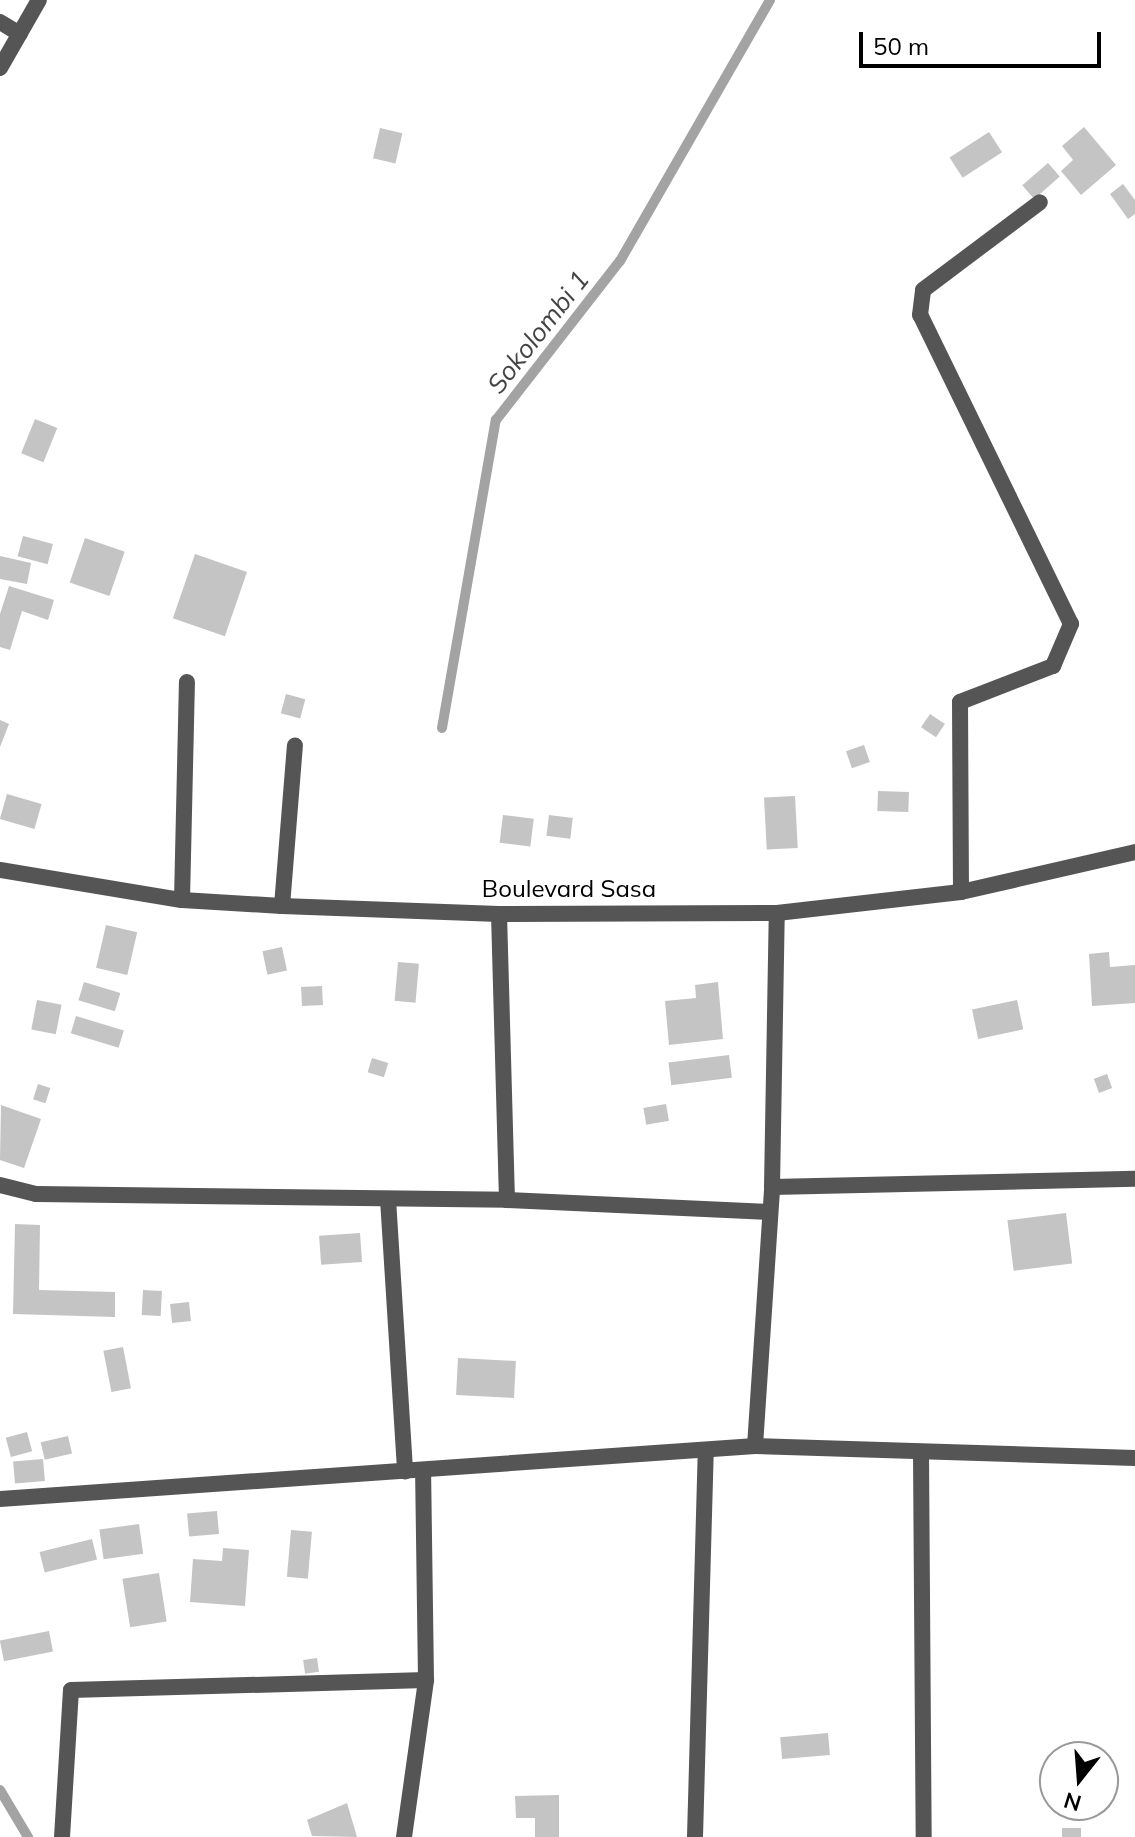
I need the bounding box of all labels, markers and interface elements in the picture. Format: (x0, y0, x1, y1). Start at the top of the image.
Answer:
scale bar (863, 16, 1105, 66)
text: 50 m (873, 31, 929, 61)
water label: Sokolombi 1 (480, 264, 596, 400)
street label: Boulevard Sasa (482, 875, 656, 903)
north arrow (1039, 1741, 1119, 1821)
text: N (1061, 1786, 1085, 1818)

